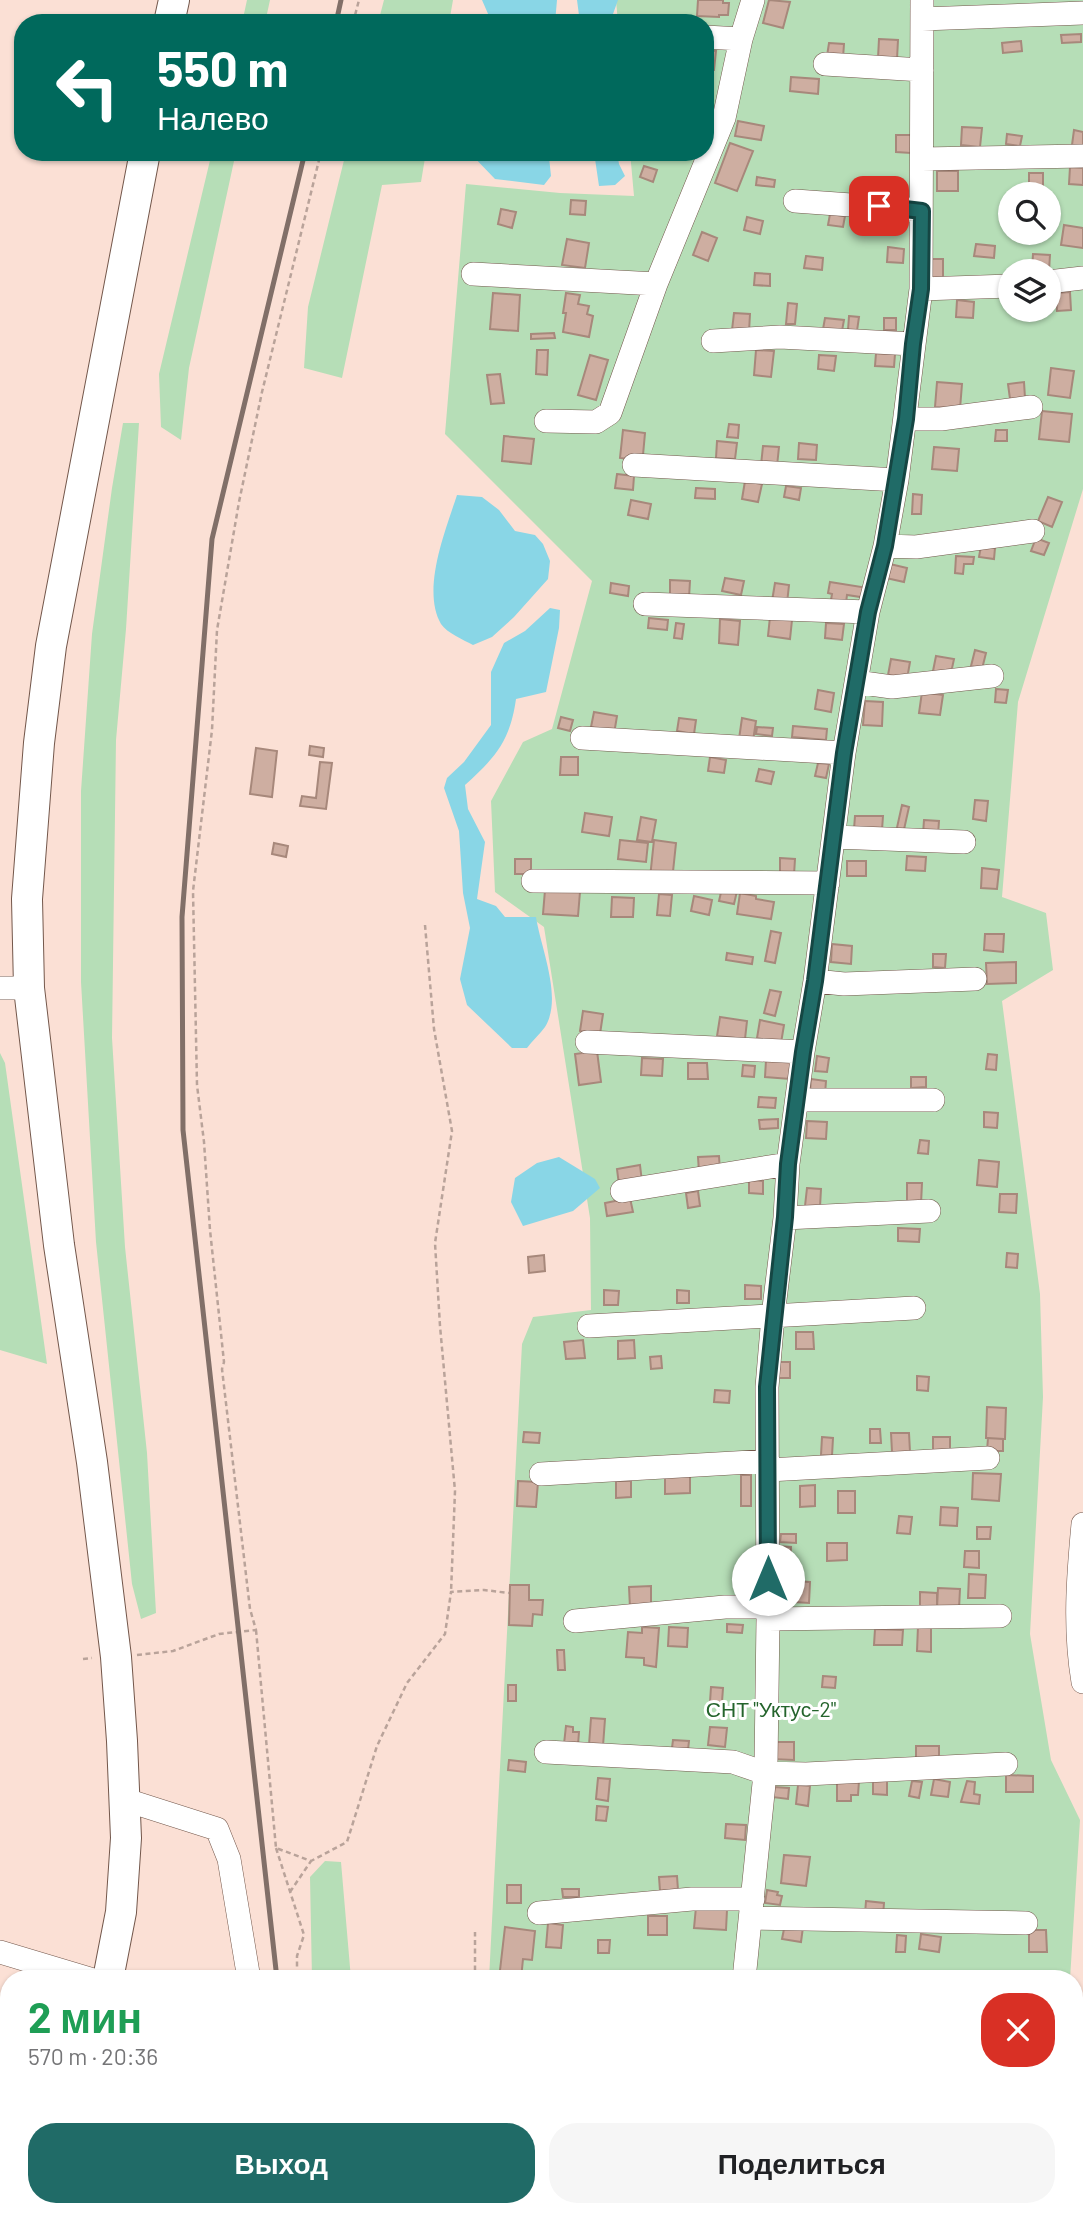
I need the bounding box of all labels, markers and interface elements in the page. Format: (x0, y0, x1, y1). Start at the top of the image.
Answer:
text: 550 m (157, 38, 288, 97)
icon: left (42, 42, 133, 133)
text: Налево (157, 98, 269, 136)
pin (849, 176, 909, 236)
map controls (998, 182, 1061, 322)
button: search (998, 182, 1061, 245)
icon: arrive (860, 187, 898, 225)
button: layers (998, 259, 1061, 322)
position arrow (731, 1542, 805, 1616)
park label: СНТ "Уктус-2" (706, 1696, 836, 1721)
text: 2 мин (28, 1991, 142, 2041)
button: close (981, 1993, 1055, 2067)
text: 570 m · 20:36 (28, 2042, 158, 2070)
button: Выход (28, 2123, 535, 2203)
button: Поделиться (549, 2123, 1055, 2203)

